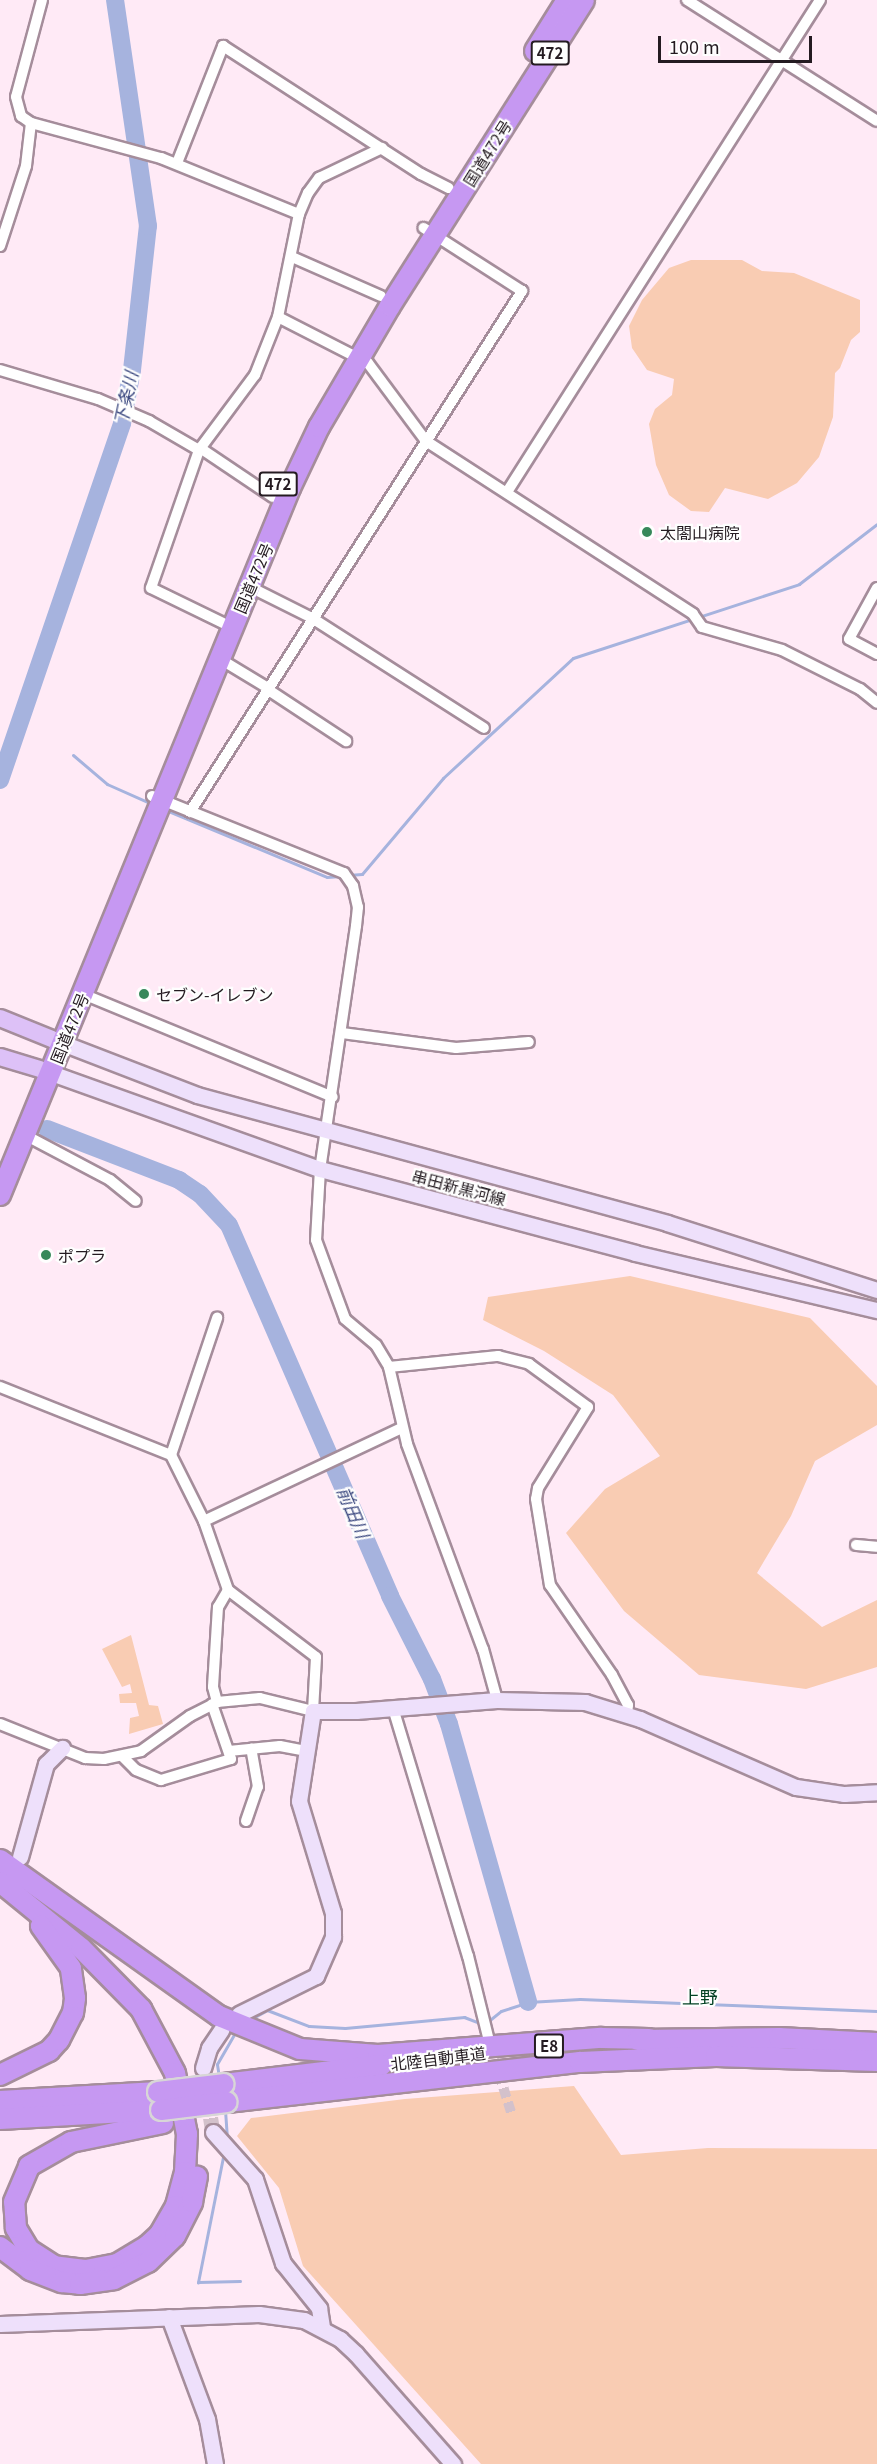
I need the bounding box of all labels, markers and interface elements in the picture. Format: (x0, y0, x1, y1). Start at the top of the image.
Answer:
scale bar (661, 24, 816, 62)
text: 100 m (669, 33, 720, 59)
road number: 472 (530, 41, 570, 65)
street label: 国道472号 (459, 116, 515, 190)
water label: 下条川 (109, 369, 141, 427)
road number: 472 (258, 472, 298, 496)
place label: 太閤山病院 (660, 522, 740, 542)
marker: 太閤山病院 (638, 523, 656, 541)
street label: 国道472号 (230, 540, 276, 616)
place label: セブン-イレブン (156, 984, 274, 1004)
marker: セブン-イレブン (137, 987, 151, 1001)
street label: 国道472号 (46, 990, 92, 1066)
street label: 串田新黒河線 (410, 1165, 508, 1209)
place label: ポプラ (58, 1245, 106, 1265)
marker: ポプラ (39, 1248, 53, 1262)
water label: 前田川 (334, 1483, 374, 1541)
district label: 上野 (682, 1985, 718, 2007)
road number: E8 (532, 2034, 566, 2058)
street label: 北陸自動車道 (389, 2043, 487, 2073)

